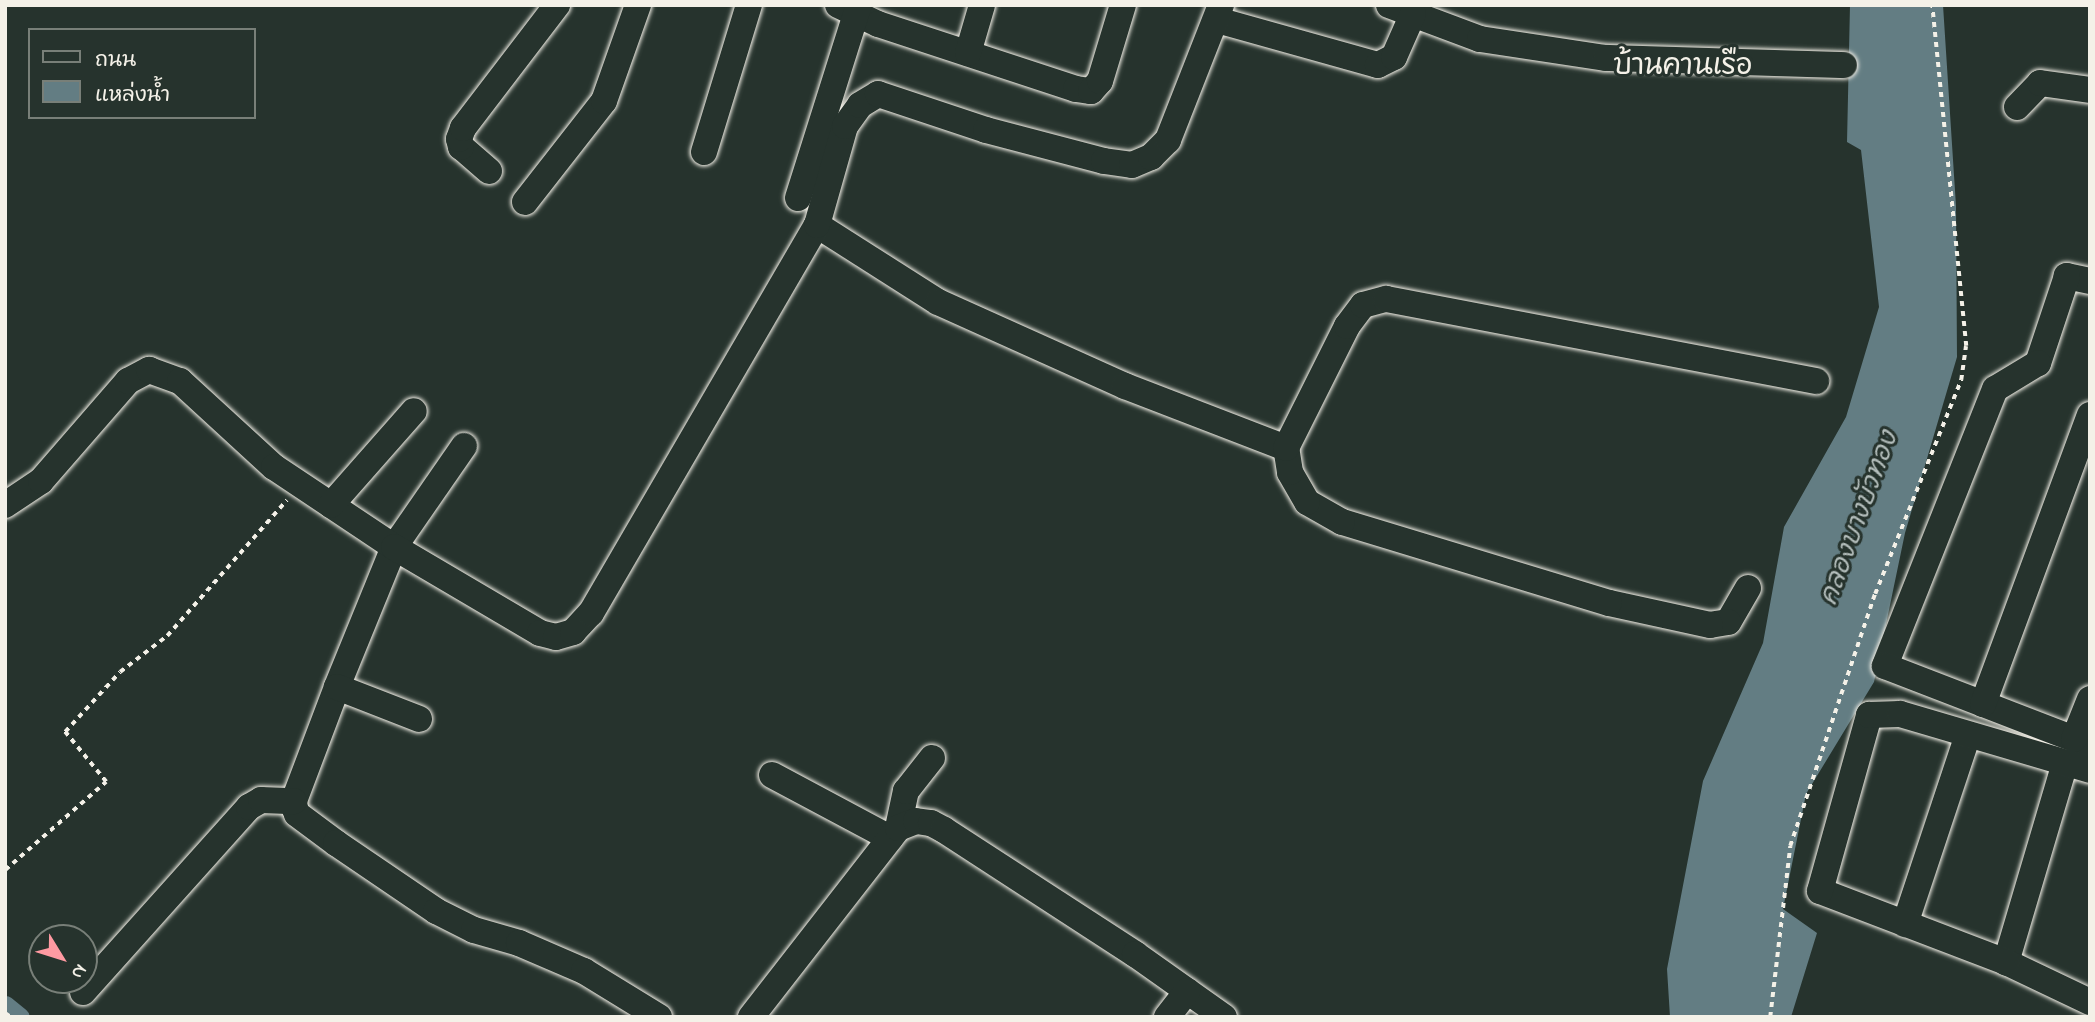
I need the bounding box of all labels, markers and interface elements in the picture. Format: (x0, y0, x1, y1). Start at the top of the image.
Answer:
legend (28, 28, 256, 119)
text: ถนน (95, 46, 136, 76)
district label: บ้านคานเรือ (1614, 51, 1752, 85)
text: แหล่งน้ำ (95, 81, 170, 111)
water label: คลองบางบัวทอง (1815, 428, 1907, 610)
north arrow (28, 924, 98, 994)
text: N (64, 958, 93, 984)

